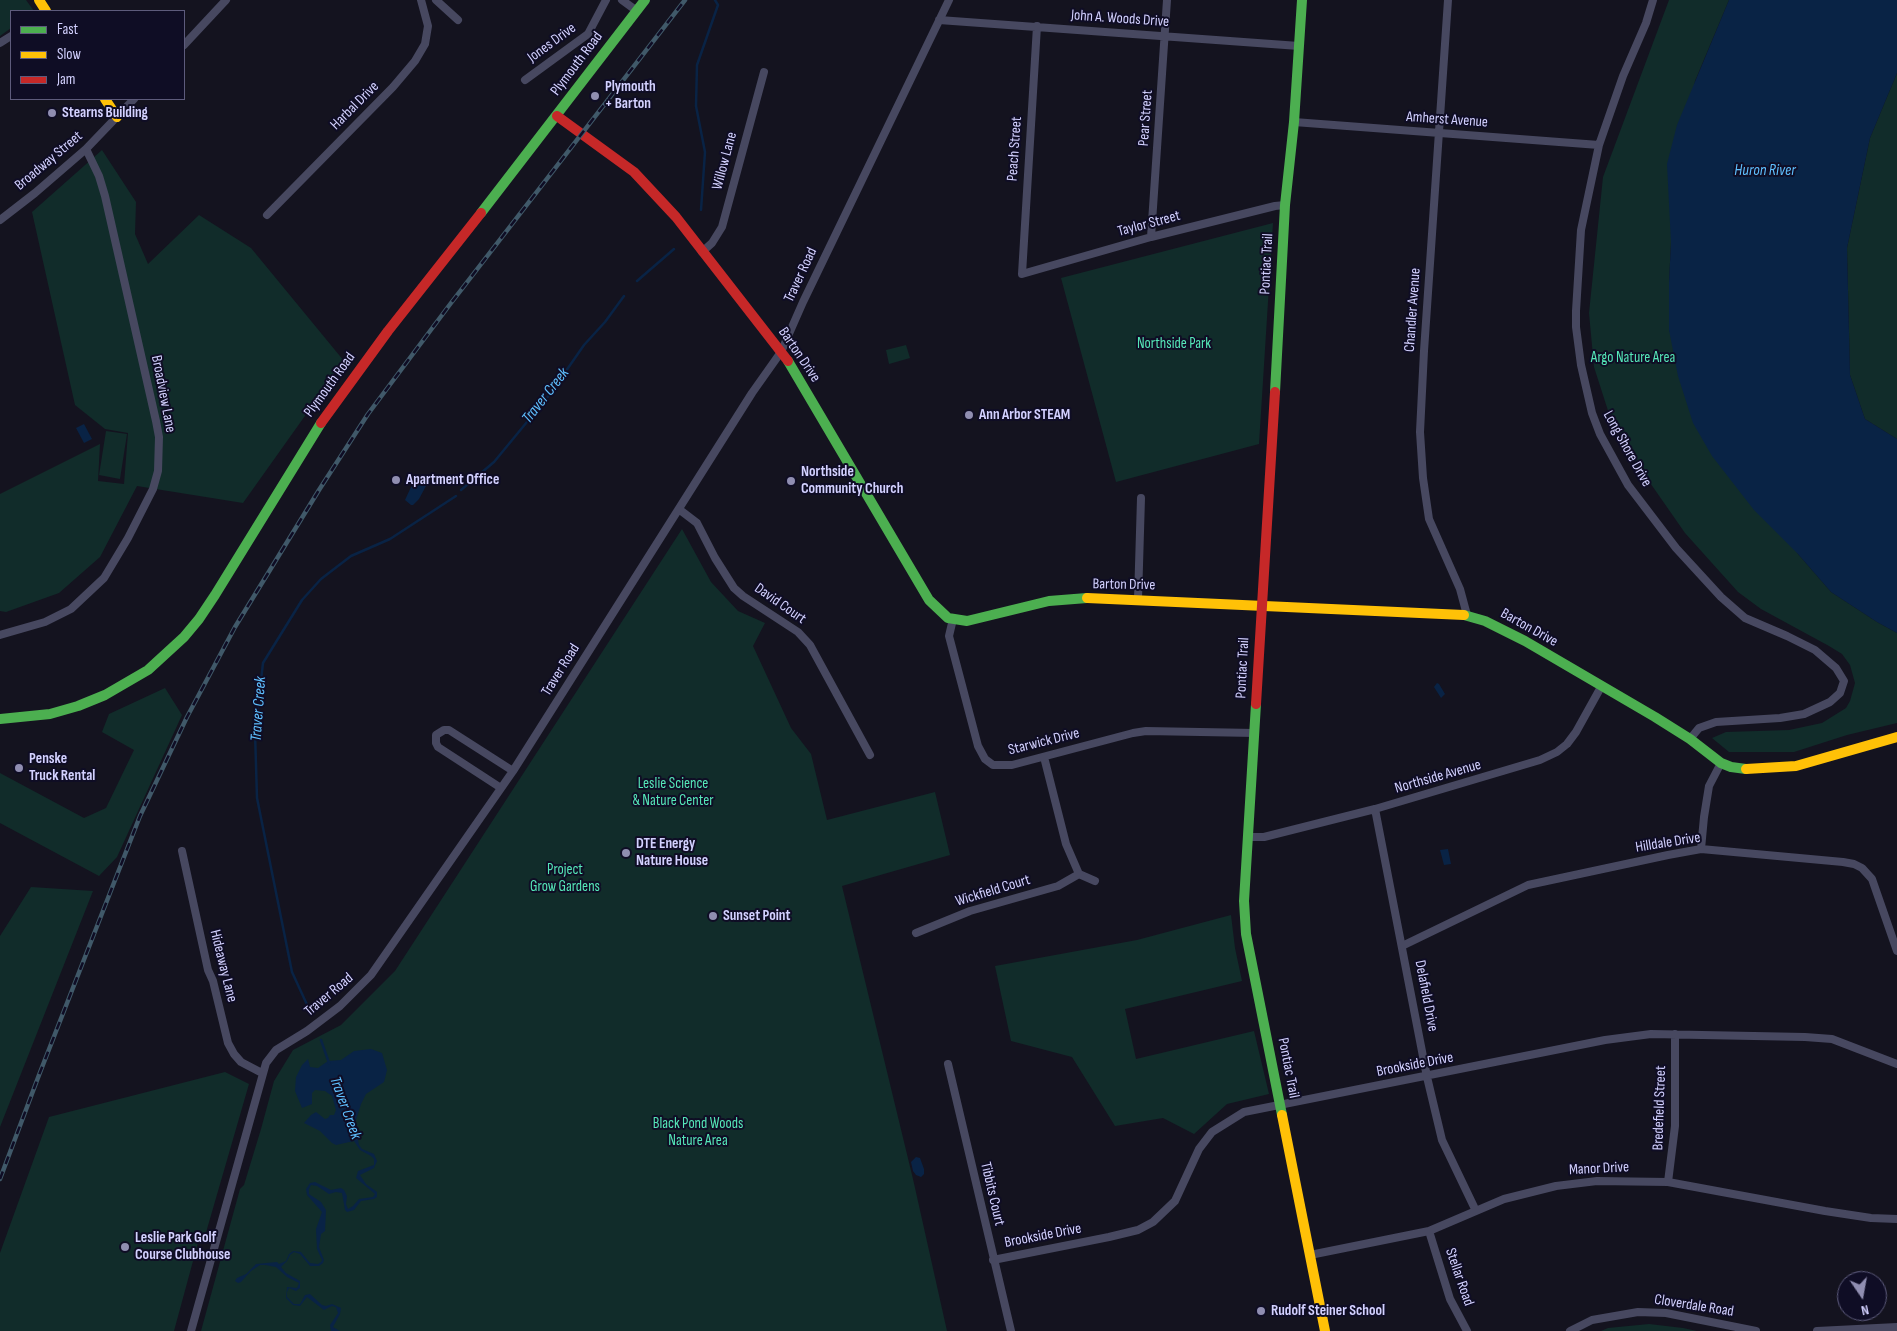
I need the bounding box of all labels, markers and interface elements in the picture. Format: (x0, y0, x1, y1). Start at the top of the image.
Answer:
street label: John A. Woods Drive (1070, 7, 1170, 31)
legend (10, 10, 185, 100)
street label: Jones Drive (524, 19, 580, 67)
text: Fast (57, 20, 78, 39)
street label: Plymouth Road (547, 28, 607, 100)
text: Slow (57, 45, 81, 64)
text: Jam (57, 70, 75, 89)
street label: Harbal Drive (327, 78, 383, 134)
place label: Plymouth + Barton (605, 78, 656, 113)
street label: Pear Street (1135, 89, 1157, 147)
marker: Plymouth + Barton (589, 90, 601, 102)
place label: Stearns Building (62, 104, 148, 122)
marker: Stearns Building (46, 107, 58, 119)
street label: Amherst Avenue (1406, 108, 1488, 132)
street label: Peach Street (1004, 116, 1026, 182)
street label: Broadway Street (12, 128, 86, 194)
street label: Willow Lane (709, 130, 741, 192)
water label: Huron River (1734, 161, 1796, 181)
street label: Taylor Street (1116, 207, 1182, 241)
street label: Pontiac Trail (1256, 233, 1278, 295)
street label: Traver Road (781, 245, 821, 305)
street label: Chandler Avenue (1401, 267, 1425, 353)
street label: Barton Drive (774, 324, 824, 386)
park label: Northside Park (1137, 335, 1211, 353)
street label: Plymouth Road (301, 349, 359, 421)
park label: Argo Nature Area (1591, 349, 1675, 367)
street label: Broadview Lane (147, 354, 179, 434)
water label: Traver Creek (518, 364, 574, 428)
place label: Ann Arbor STEAM (979, 406, 1070, 424)
street label: Long Shore Drive (1599, 408, 1655, 490)
marker: Ann Arbor STEAM (963, 409, 975, 421)
place label: Northside Community Church (801, 463, 903, 498)
place label: Apartment Office (406, 471, 499, 489)
marker: Apartment Office (390, 474, 402, 486)
marker: Northside Community Church (785, 475, 797, 487)
street label: Barton Drive (1093, 575, 1155, 595)
street label: David Court (751, 580, 809, 628)
street label: Barton Drive (1497, 605, 1561, 651)
street label: Pontiac Trail (1232, 637, 1254, 699)
street label: Traver Road (538, 641, 584, 699)
water label: Traver Creek (247, 676, 271, 742)
street label: Starwick Drive (1007, 724, 1081, 760)
place label: Penske Truck Rental (29, 750, 95, 785)
street label: Northside Avenue (1393, 756, 1483, 798)
marker: Penske Truck Rental (13, 762, 25, 774)
park label: Leslie Science & Nature Center (632, 775, 714, 810)
street label: Hilldale Drive (1634, 829, 1702, 857)
place label: DTE Energy Nature House (636, 835, 708, 870)
marker: DTE Energy Nature House (620, 847, 632, 859)
park label: Project Grow Gardens (530, 861, 600, 896)
street label: Wickfield Court (954, 871, 1032, 911)
place label: Sunset Point (723, 907, 790, 925)
marker: Sunset Point (707, 910, 719, 922)
street label: Hideaway Lane (205, 928, 241, 1004)
street label: Delafield Drive (1410, 959, 1442, 1033)
street label: Traver Road (301, 969, 357, 1021)
street label: Pontiac Trail (1273, 1036, 1303, 1100)
street label: Brookside Drive (1375, 1049, 1455, 1081)
street label: Bredefield Street (1650, 1065, 1670, 1151)
water label: Traver Creek (325, 1074, 365, 1142)
park label: Black Pond Woods Nature Area (653, 1115, 743, 1150)
street label: Manor Drive (1568, 1158, 1630, 1180)
street label: Tibbits Court (976, 1160, 1008, 1228)
street label: Brookside Drive (1003, 1220, 1083, 1252)
place label: Leslie Park Golf Course Clubhouse (135, 1229, 230, 1264)
marker: Leslie Park Golf Course Clubhouse (119, 1241, 131, 1253)
street label: Stellar Road (1441, 1246, 1477, 1308)
north arrow (1837, 1271, 1887, 1321)
street label: Cloverdale Road (1653, 1291, 1735, 1321)
text: N (1860, 1301, 1870, 1319)
place label: Rudolf Steiner School (1271, 1302, 1385, 1320)
marker: Rudolf Steiner School (1255, 1305, 1267, 1317)

